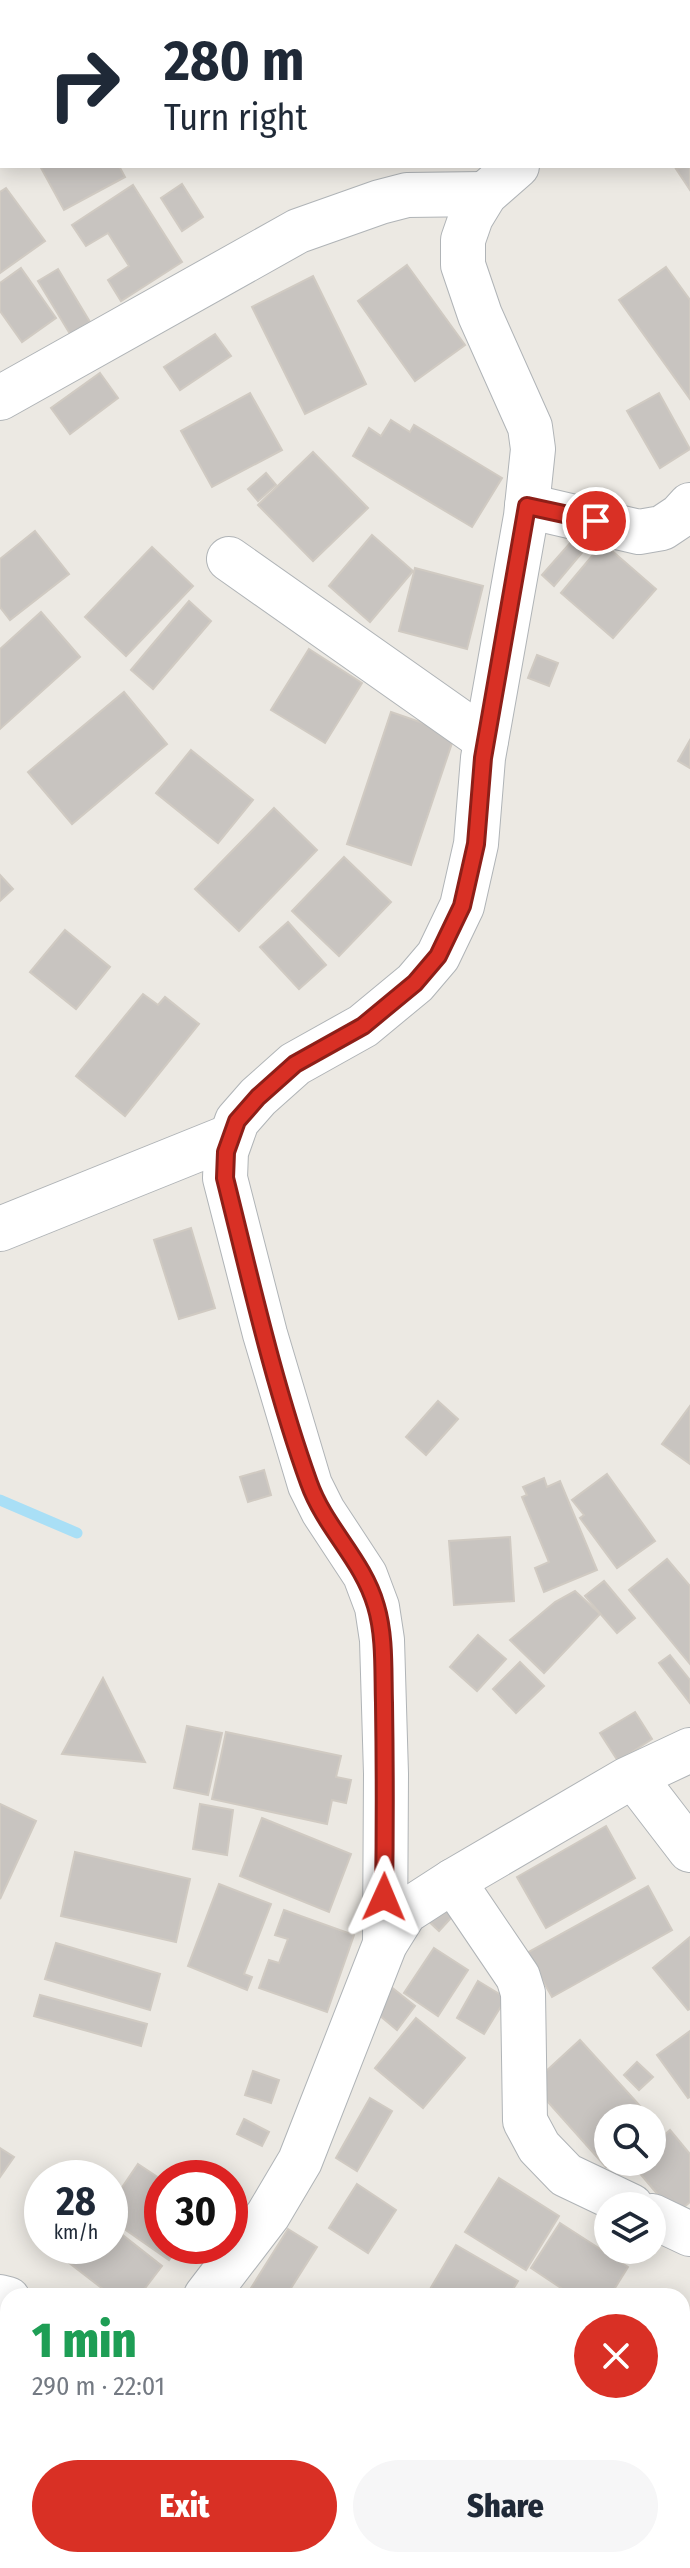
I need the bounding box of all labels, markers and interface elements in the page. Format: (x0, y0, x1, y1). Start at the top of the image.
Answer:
text: 280 m (164, 28, 304, 95)
icon: right (32, 32, 136, 136)
text: Turn right (164, 96, 307, 140)
pin (562, 487, 630, 555)
icon: arrive (574, 499, 618, 543)
position arrow (342, 1855, 426, 1939)
map controls (594, 2104, 666, 2264)
button: search (594, 2104, 666, 2176)
speed limit sign: 30 (144, 2160, 248, 2264)
text: 28 (56, 2178, 96, 2226)
button: layers (594, 2192, 666, 2264)
text: km/h (54, 2220, 98, 2244)
text: 1 min (32, 2312, 136, 2370)
button: close (574, 2314, 658, 2398)
text: 290 m · 22:01 (32, 2371, 165, 2402)
button: Exit (32, 2460, 337, 2552)
button: Share (353, 2460, 658, 2552)

